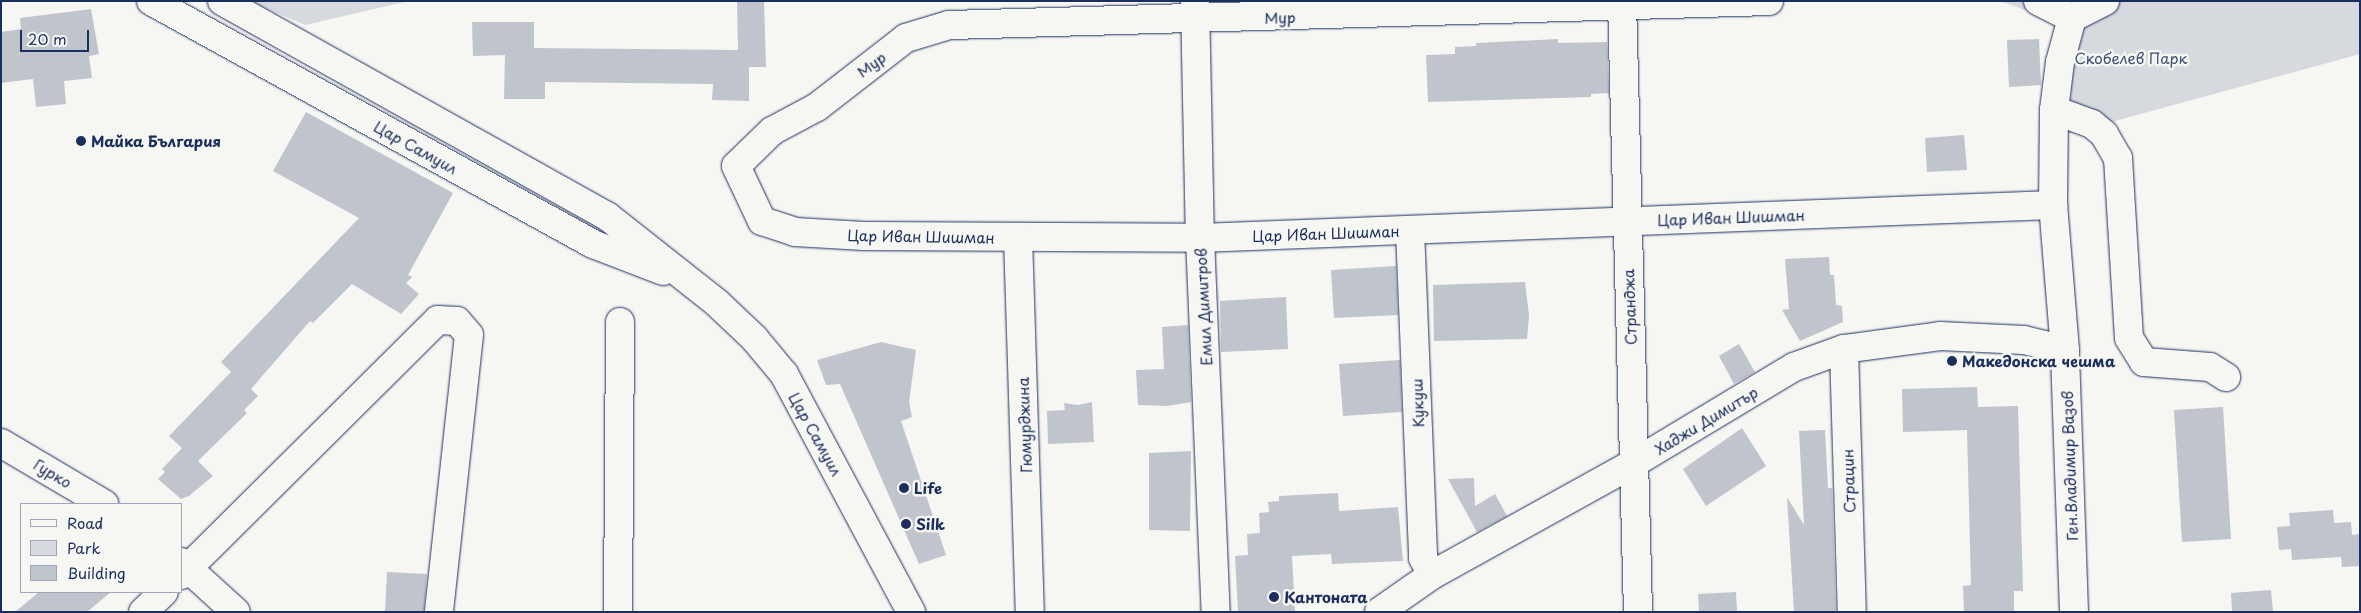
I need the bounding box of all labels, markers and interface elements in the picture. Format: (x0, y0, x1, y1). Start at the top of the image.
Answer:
street label: Мур (1264, 7, 1296, 27)
scale bar (22, 20, 91, 52)
text: 20 m (28, 27, 67, 50)
street label: Мур (853, 47, 889, 81)
park label: Скобелев Парк (2074, 49, 2188, 67)
street label: Цар Самуил (371, 116, 461, 178)
place label: Майка България (91, 132, 222, 150)
marker: Майка България (75, 135, 87, 147)
street label: Цар Иван Шишман (1656, 205, 1806, 229)
street label: Цар Иван Шишман (1251, 221, 1401, 245)
street label: Цар Иван Шишман (846, 226, 996, 246)
street label: Емил Димитров (1191, 248, 1215, 366)
street label: Странджа (1619, 269, 1639, 345)
place label: Македонска чешма (1962, 352, 2117, 370)
marker: Македонска чешма (1946, 355, 1958, 367)
street label: Гюмурджина (1013, 377, 1035, 473)
street label: Кукуш (1407, 378, 1427, 428)
street label: Хаджи Димитър (1651, 382, 1761, 458)
street label: Цар Самуил (785, 389, 847, 479)
street label: Ген.Владимир Вазов (2057, 390, 2081, 542)
street label: Страцин (1838, 449, 1858, 513)
street label: Гурко (31, 455, 75, 491)
place label: Life (914, 479, 942, 497)
marker: Life (898, 482, 910, 494)
legend (20, 503, 182, 593)
text: Road (67, 511, 103, 534)
place label: Silk (916, 515, 945, 533)
marker: Silk (900, 518, 912, 530)
text: Park (67, 536, 101, 559)
text: Building (67, 561, 126, 584)
place label: Кантоната (1284, 588, 1368, 606)
marker: Кантоната (1268, 591, 1280, 603)

